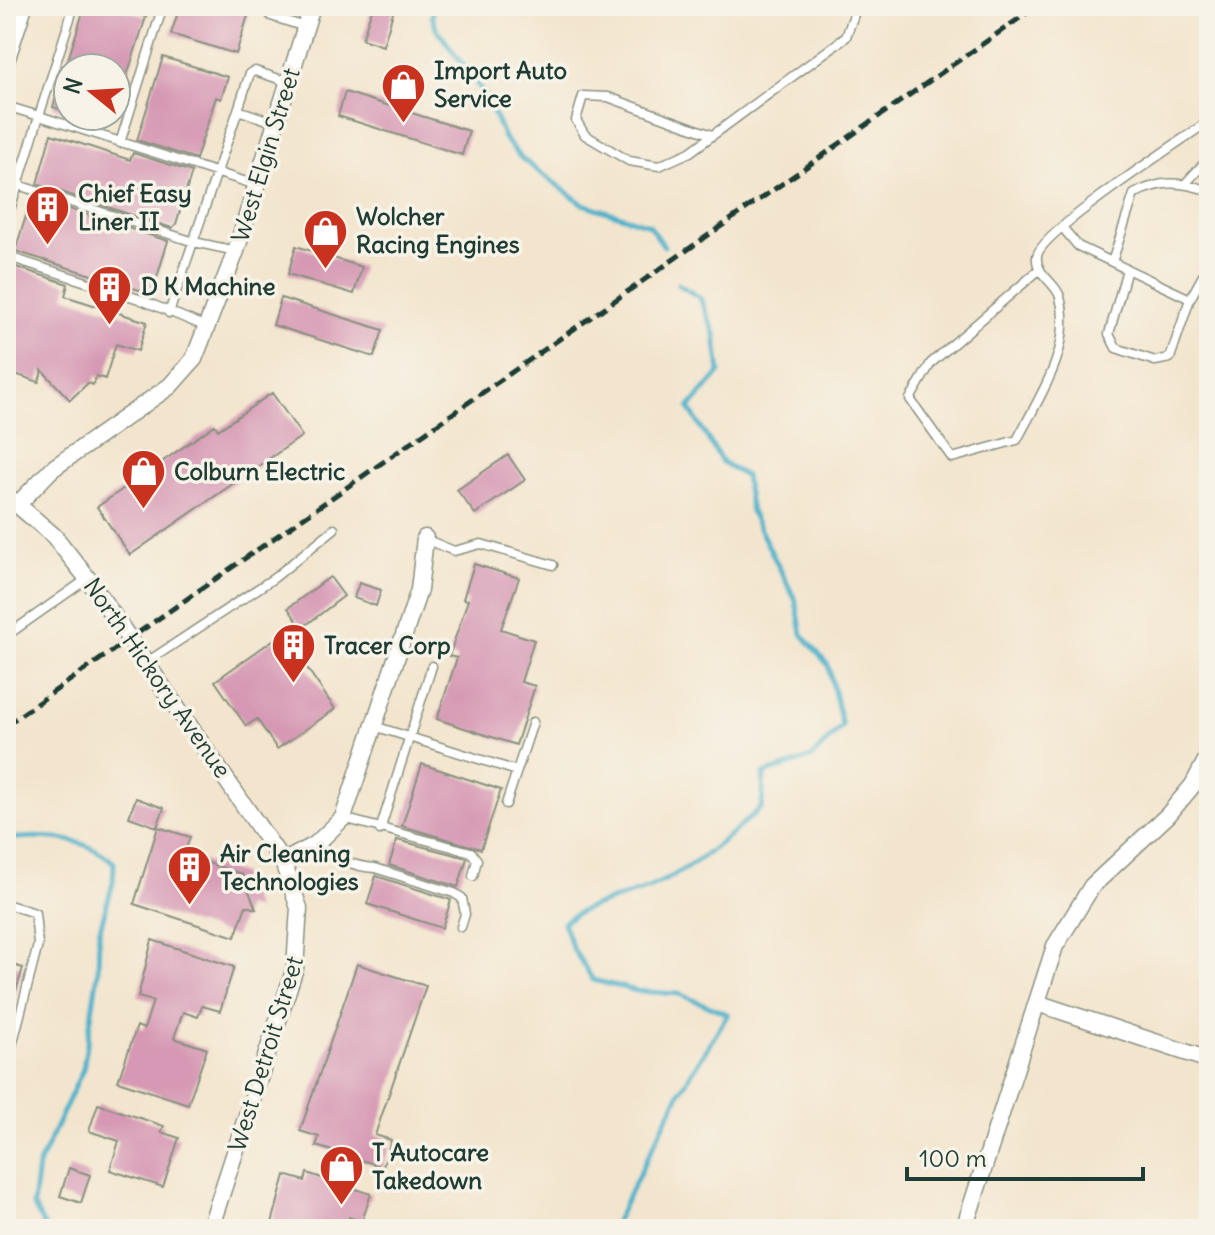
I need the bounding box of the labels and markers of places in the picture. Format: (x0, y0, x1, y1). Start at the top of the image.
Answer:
place label: Import Auto Service (434, 55, 567, 113)
shop icon: Import Auto Service (379, 61, 427, 124)
place label: Chief Easy Liner II (78, 178, 192, 236)
building icon: Chief Easy Liner II (23, 184, 71, 247)
place label: Wolcher Racing Engines (356, 201, 520, 259)
shop icon: Wolcher Racing Engines (301, 207, 349, 270)
building icon: D K Machine (86, 263, 134, 326)
place label: D K Machine (141, 271, 275, 301)
shop icon: Colburn Electric (119, 448, 167, 511)
place label: Colburn Electric (174, 456, 345, 486)
building icon: Tracer Corp (269, 622, 317, 685)
place label: Tracer Corp (324, 630, 451, 660)
place label: Air Cleaning Technologies (220, 838, 359, 896)
building icon: Air Cleaning Technologies (165, 844, 213, 907)
place label: T Autocare Takedown (372, 1137, 489, 1195)
shop icon: T Autocare Takedown (317, 1143, 365, 1206)

